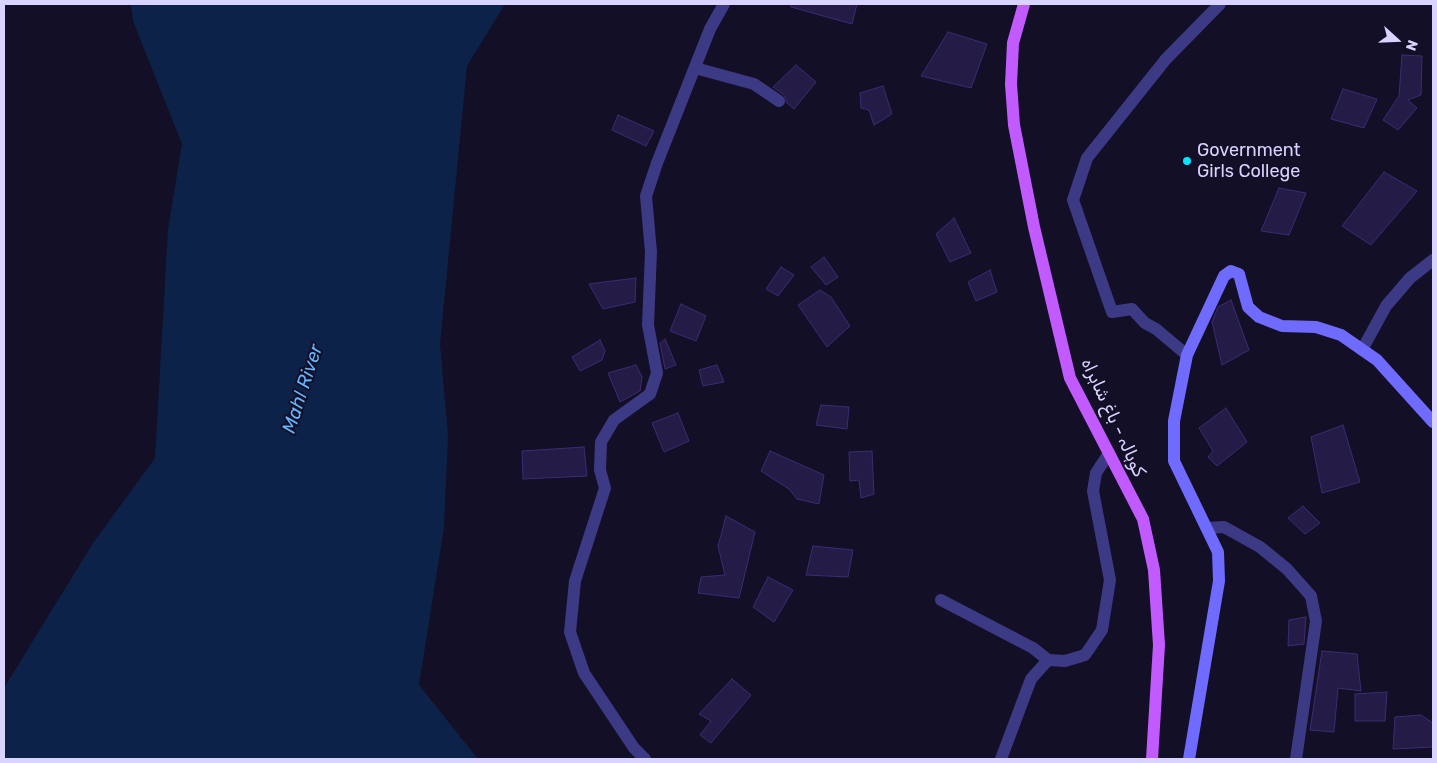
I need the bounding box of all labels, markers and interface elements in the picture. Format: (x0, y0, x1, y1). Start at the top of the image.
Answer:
north arrow (1372, 15, 1422, 65)
text: N (1402, 38, 1421, 53)
place label: Government Girls College (1197, 140, 1301, 182)
marker: Government Girls College (1181, 155, 1193, 167)
water label: Mahl River (278, 342, 328, 436)
street label: کوہالہ - باغ شاہراہ (1076, 355, 1150, 481)

